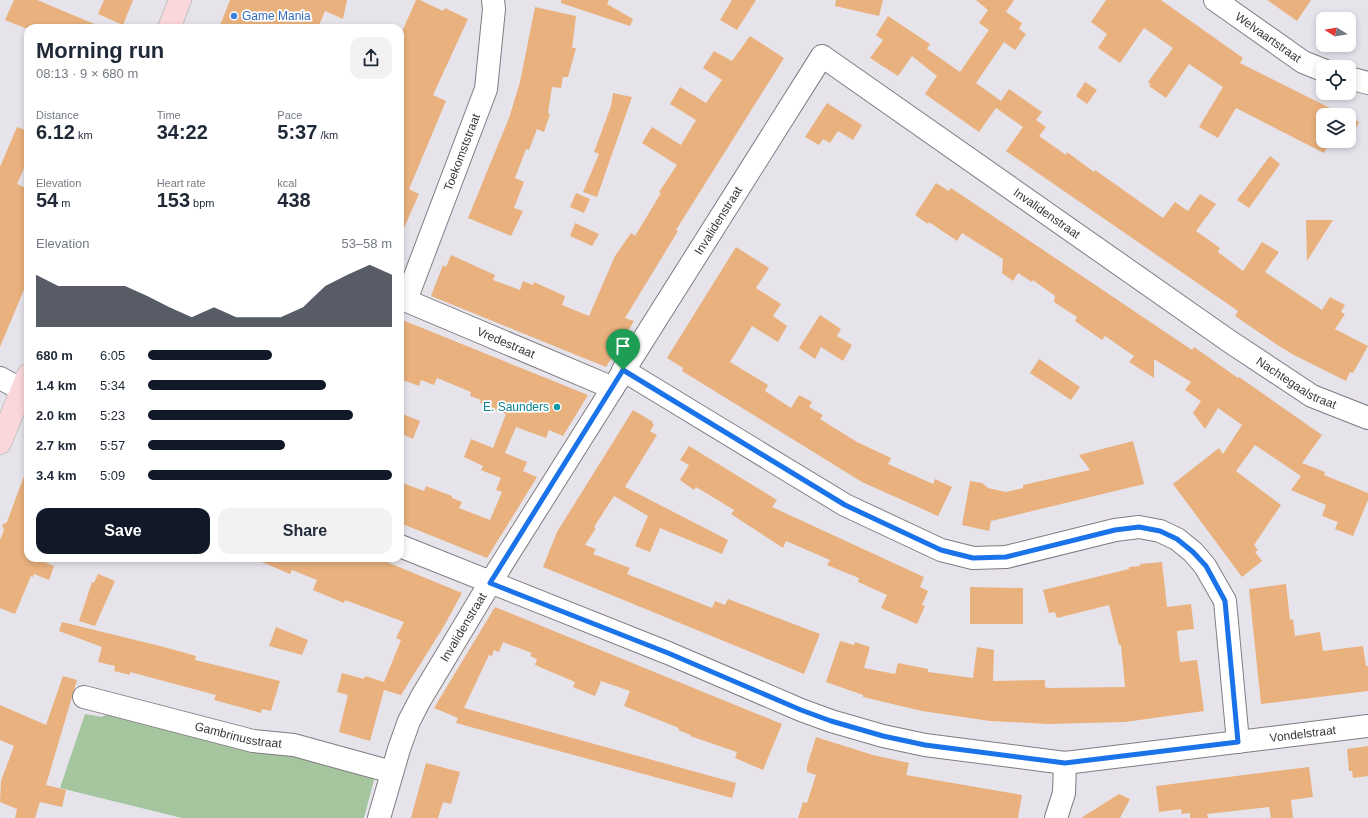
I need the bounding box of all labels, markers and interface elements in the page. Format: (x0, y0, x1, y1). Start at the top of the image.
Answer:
place label: Game Mania (242, 9, 311, 23)
street label: Welvaartstraat (1233, 9, 1304, 66)
marker: Game Mania (229, 11, 239, 21)
north arrow (1316, 12, 1356, 52)
map controls (1316, 12, 1356, 148)
button: share (350, 37, 392, 79)
text: Morning run (36, 38, 164, 63)
button: locate (1316, 60, 1356, 100)
text: 08:13 · 9 × 680 m (36, 66, 138, 81)
button: layers (1316, 108, 1356, 148)
text: Distance (36, 109, 79, 121)
text: Time (157, 109, 181, 121)
text: Pace (277, 109, 302, 121)
street label: Toekomststraat (441, 111, 483, 193)
text: 6.12 (36, 121, 75, 143)
text: 34:22 (157, 121, 208, 143)
text: 5:37 (277, 121, 317, 143)
text: km (75, 129, 93, 141)
text: /km (317, 129, 338, 141)
text: Elevation (36, 177, 81, 189)
text: Heart rate (157, 177, 206, 189)
text: kcal (277, 177, 297, 189)
street label: Invalidenstraat (692, 183, 745, 257)
street label: Invalidenstraat (1011, 185, 1083, 242)
text: 54 (36, 189, 58, 211)
text: 153 (157, 189, 190, 211)
text: 438 (277, 189, 311, 211)
text: m (58, 197, 70, 209)
text: bpm (190, 197, 215, 209)
text: Elevation (36, 236, 89, 251)
text: 53–58 m (341, 236, 392, 251)
street label: Vredestraat (475, 324, 538, 361)
pin (606, 329, 640, 370)
icon: arrive (612, 335, 634, 357)
text: 680 m (36, 348, 73, 363)
text: 6:05 (100, 348, 125, 363)
street label: Nachtegaalstraat (1254, 354, 1339, 412)
text: 1.4 km (36, 378, 76, 393)
text: 5:34 (100, 378, 125, 393)
place label: E. Saunders (483, 400, 549, 414)
marker: E. Saunders (552, 402, 562, 412)
text: 2.0 km (36, 408, 76, 423)
text: 5:23 (100, 408, 125, 423)
text: 2.7 km (36, 438, 76, 453)
text: 5:57 (100, 438, 125, 453)
text: 3.4 km (36, 468, 76, 483)
text: 5:09 (100, 468, 125, 483)
button: Save (36, 508, 210, 554)
button: Share (218, 508, 392, 554)
street label: Invalidenstraat (437, 590, 490, 664)
street label: Gambrinusstraat (193, 719, 283, 751)
street label: Vondelstraat (1269, 723, 1337, 745)

